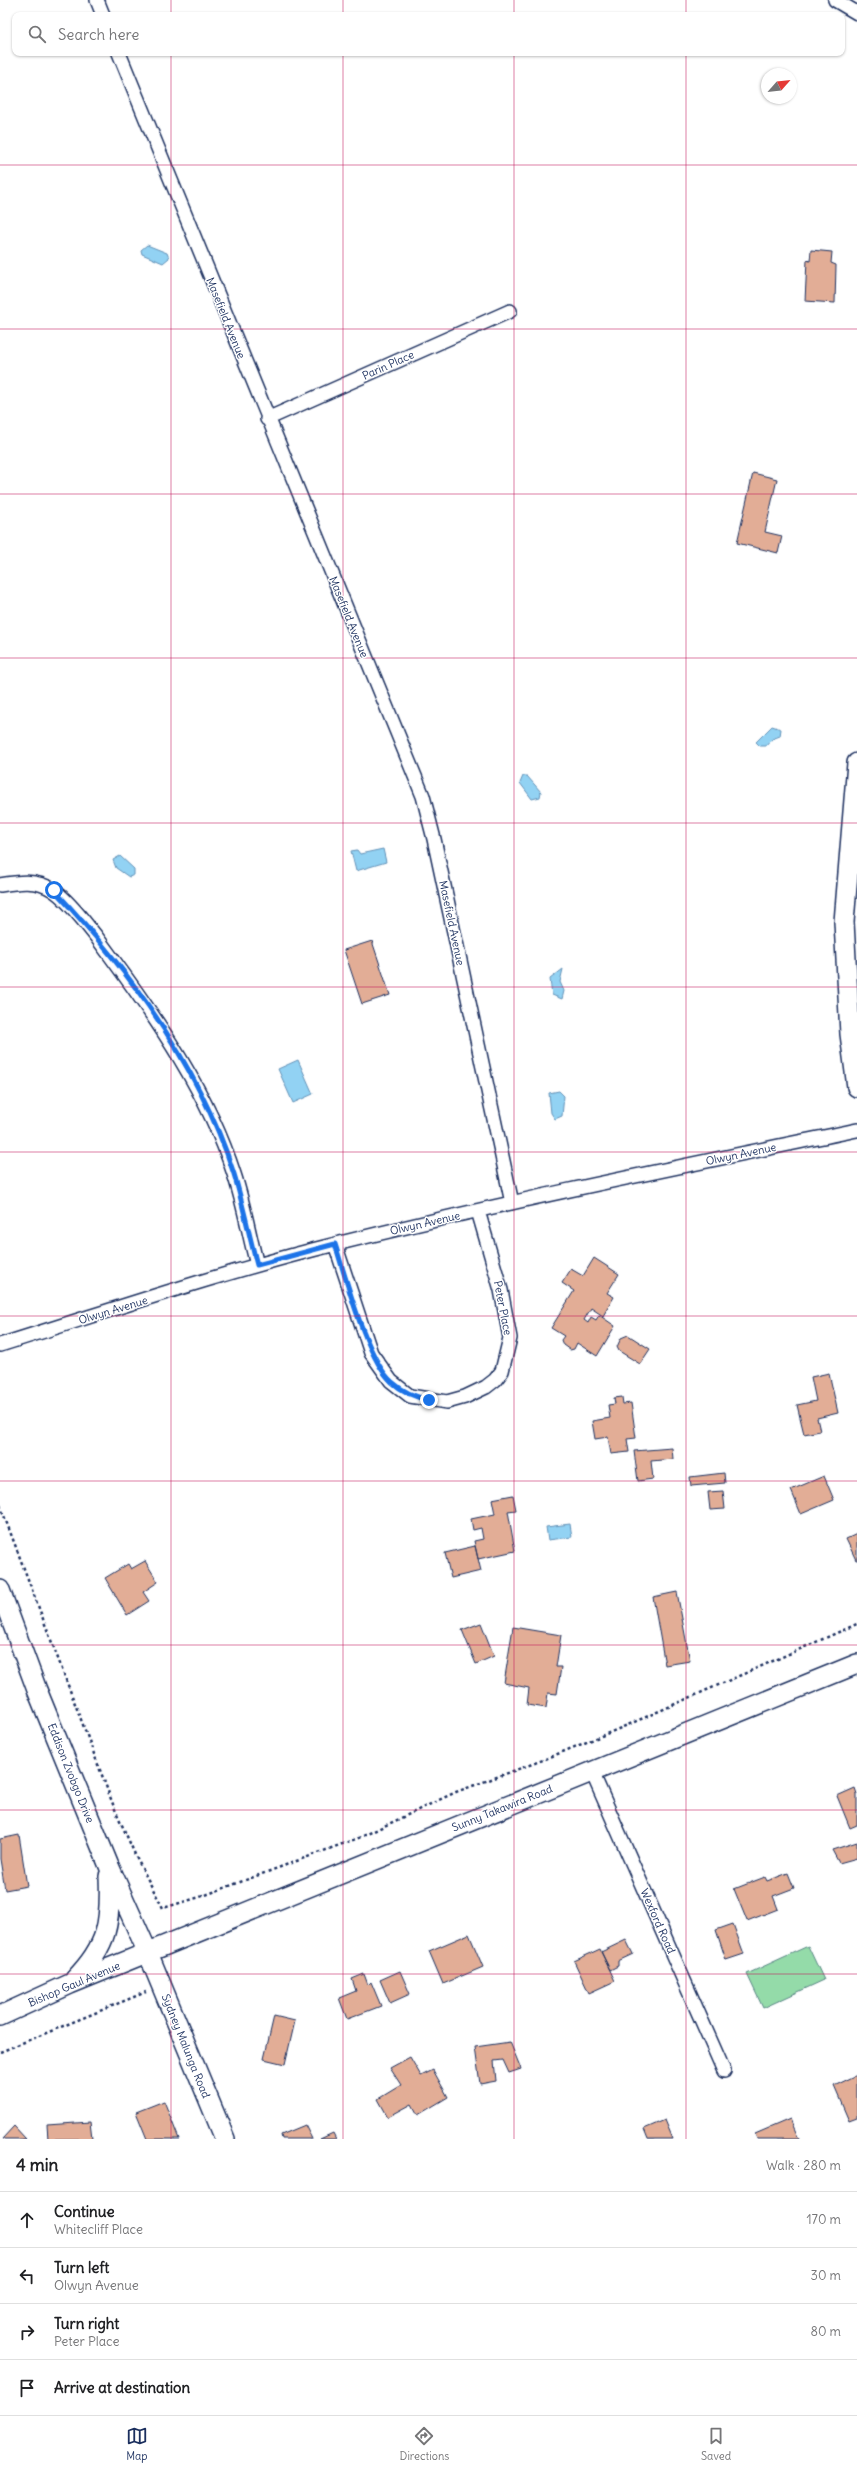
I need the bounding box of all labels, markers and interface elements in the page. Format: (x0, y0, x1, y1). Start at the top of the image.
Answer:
search box (12, 12, 845, 56)
icon: search (26, 23, 48, 45)
text: Search here (58, 25, 139, 44)
north arrow (761, 68, 797, 104)
street label: Masefield Avenue (203, 275, 249, 361)
street label: Parin Place (360, 347, 416, 383)
street label: Masefield Avenue (326, 574, 372, 660)
street label: Masefield Avenue (436, 879, 468, 967)
route start (45, 881, 63, 899)
street label: Olwyn Avenue (704, 1140, 778, 1168)
street label: Olwyn Avenue (388, 1208, 462, 1238)
street label: Peter Place (491, 1279, 515, 1337)
street label: Olwyn Avenue (77, 1293, 149, 1327)
route end (420, 1391, 438, 1409)
street label: Eddison Zvobgo Drive (45, 1721, 97, 1825)
street label: Sunny Takawira Road (450, 1781, 555, 1835)
street label: Wexford Road (637, 1886, 679, 1956)
street label: Bishop Gaul Avenue (26, 1958, 122, 2010)
street label: Sydney Malunga Road (159, 1992, 214, 2101)
text: 4 min (16, 2154, 58, 2176)
text: Walk · 280 m (766, 2157, 841, 2174)
text: Continue (54, 2202, 115, 2221)
icon: ahead (16, 2209, 38, 2231)
text: 170 m (806, 2211, 841, 2228)
text: Whitecliff Place (54, 2221, 143, 2238)
text: Turn left (54, 2258, 109, 2277)
icon: left (16, 2265, 38, 2287)
text: 30 m (811, 2267, 841, 2284)
text: Olwyn Avenue (54, 2277, 139, 2294)
text: Turn right (54, 2314, 119, 2333)
icon: right (16, 2321, 38, 2343)
text: 80 m (810, 2323, 841, 2340)
text: Peter Place (54, 2333, 119, 2350)
icon: arrive (16, 2377, 38, 2399)
text: Arrive at destination (54, 2378, 190, 2397)
tab: Map (126, 2425, 148, 2463)
tab: Directions (400, 2425, 449, 2463)
tab: Saved (701, 2425, 731, 2463)

